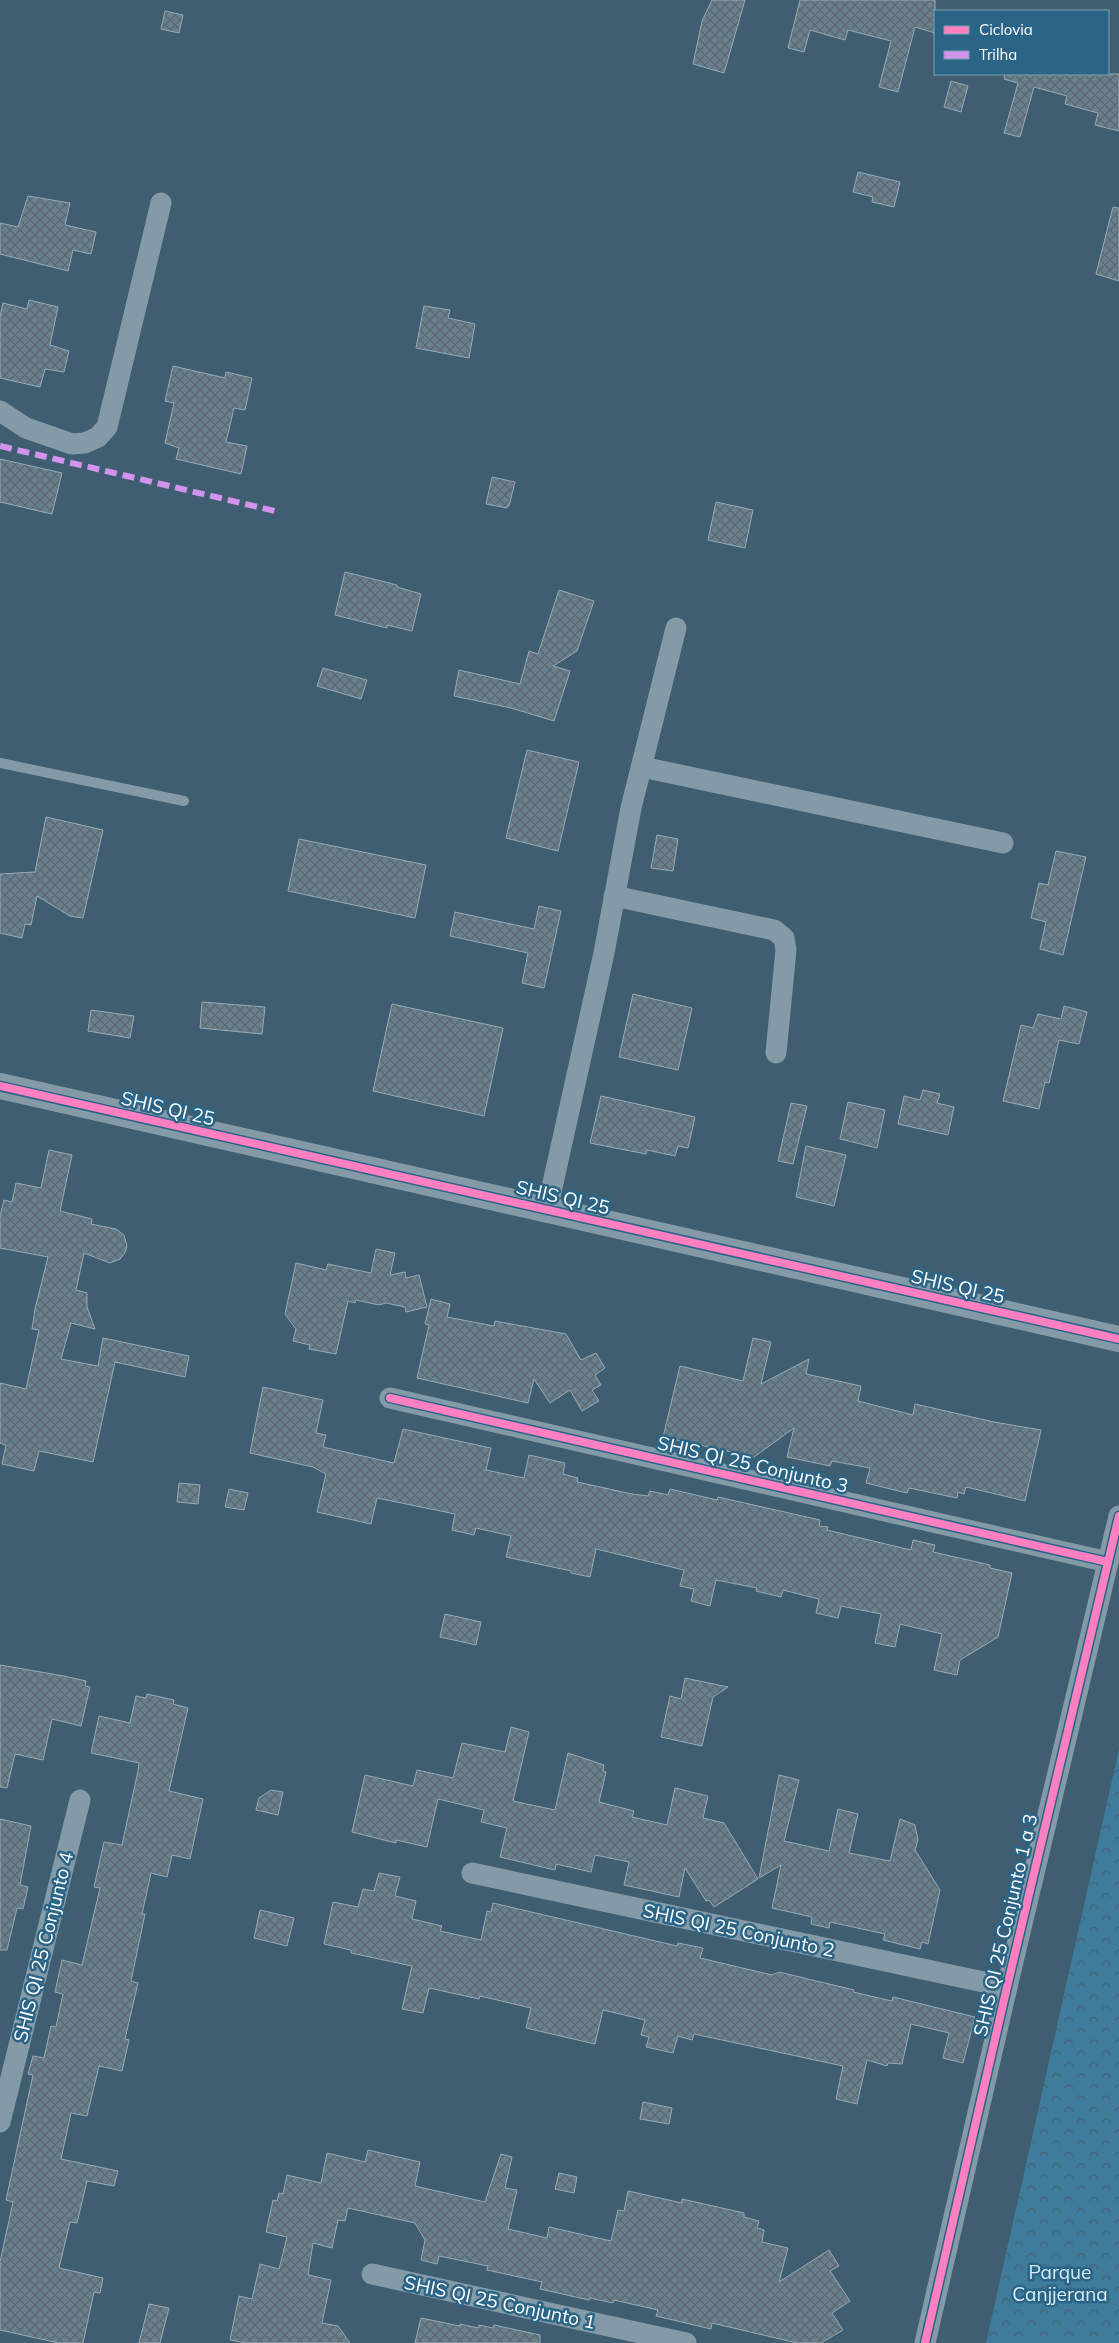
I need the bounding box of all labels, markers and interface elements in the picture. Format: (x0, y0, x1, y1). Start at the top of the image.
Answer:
legend (934, 10, 1109, 75)
text: Ciclovia (979, 20, 1033, 39)
text: Trilha (979, 45, 1017, 64)
street label: SHIS QI 25 (119, 1086, 217, 1130)
street label: SHIS QI 25 (514, 1175, 612, 1219)
street label: SHIS QI 25 (909, 1264, 1007, 1308)
street label: SHIS QI 25 Conjunto 3 (655, 1430, 851, 1498)
street label: SHIS QI 25 Conjunto 1 a 3 (968, 1811, 1042, 2039)
street label: SHIS QI 25 Conjunto 4 (8, 1849, 78, 2045)
street label: SHIS QI 25 Conjunto 2 (641, 1898, 837, 1962)
park label: Parque Canjjerana (1012, 2260, 1108, 2306)
street label: SHIS QI 25 Conjunto 1 (402, 2270, 598, 2334)

